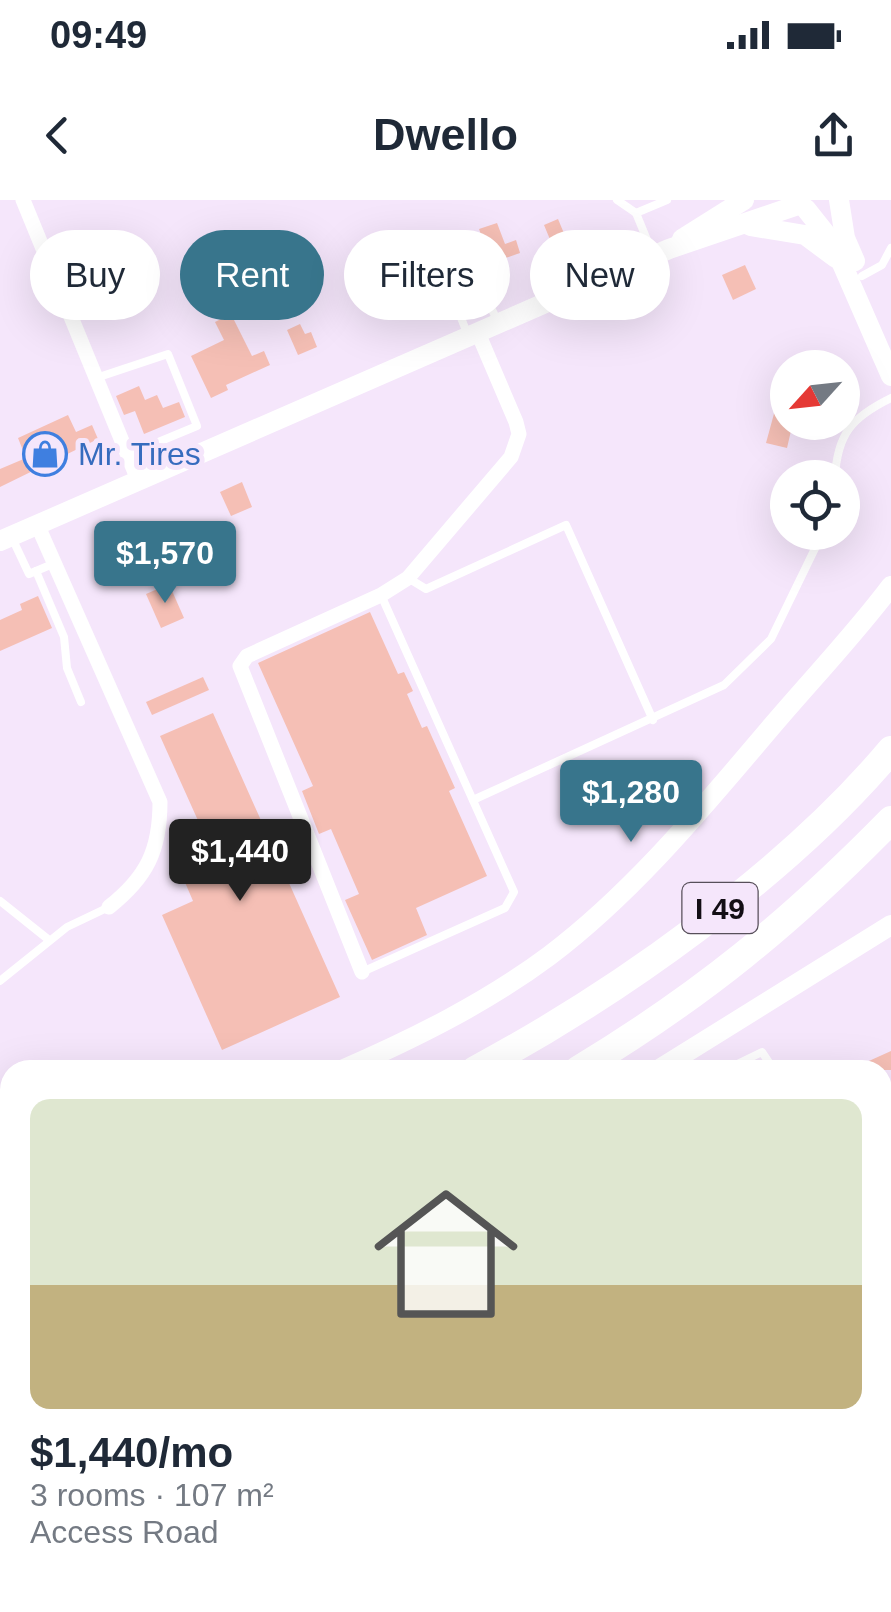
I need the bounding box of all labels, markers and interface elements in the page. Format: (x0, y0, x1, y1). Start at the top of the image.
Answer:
text: 09:49 (50, 14, 147, 56)
icon: back (30, 108, 85, 163)
icon: share (806, 108, 861, 163)
text: Dwello (373, 109, 518, 160)
chip: Buy (30, 230, 160, 320)
chip: Rent (180, 230, 324, 320)
chip: Filters (344, 230, 510, 320)
chip: New (530, 230, 670, 320)
north arrow (770, 350, 860, 440)
map controls (770, 350, 860, 550)
shop icon: Mr. Tires (22, 431, 68, 477)
place label: Mr. Tires (78, 436, 201, 472)
button: locate (770, 460, 860, 550)
pin: $1,570 (84, 521, 246, 606)
text: $1,570 (116, 535, 214, 571)
pin: $1,280 (550, 760, 712, 845)
text: $1,280 (582, 774, 680, 810)
pin: $1,440 (159, 819, 321, 904)
text: $1,440 (191, 833, 289, 869)
road number: I 49 (682, 883, 758, 933)
icon: home (356, 1164, 536, 1344)
text: $1,440/mo (30, 1429, 233, 1476)
text: 3 rooms · 107 m² (30, 1477, 274, 1513)
text: Access Road (30, 1514, 219, 1550)

